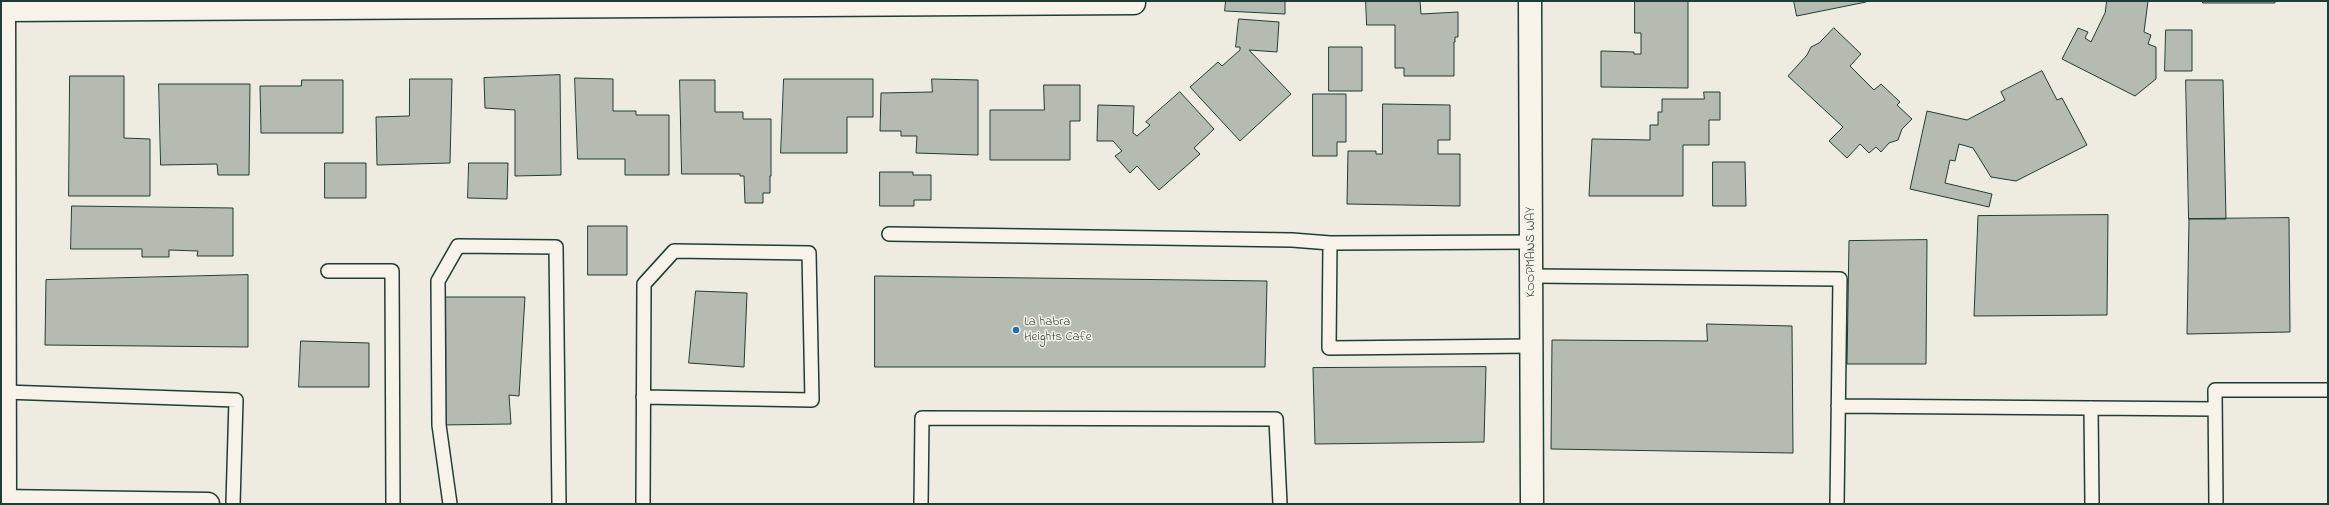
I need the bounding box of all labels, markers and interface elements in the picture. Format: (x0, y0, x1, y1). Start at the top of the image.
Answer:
street label: KOOPMANS WAY (1524, 207, 1540, 297)
place label: La habra Heights Cafe (1024, 315, 1091, 346)
marker: La habra Heights Cafe (1011, 325, 1021, 335)

